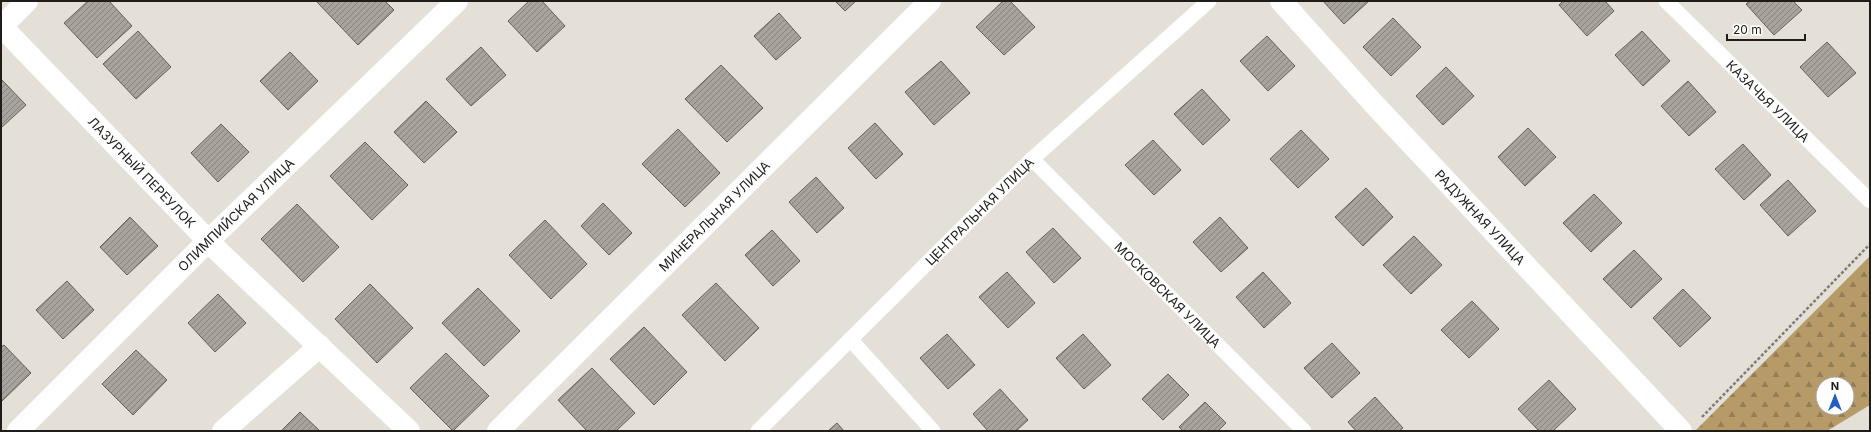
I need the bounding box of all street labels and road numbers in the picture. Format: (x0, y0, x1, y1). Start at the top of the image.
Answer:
street label: КАЗАЧЬЯ УЛИЦА (1723, 57, 1813, 145)
street label: ЛАЗУРНЫЙ ПЕРЕУЛОК (85, 113, 199, 231)
street label: ЦЕНТРАЛЬНАЯ УЛИЦА (922, 154, 1037, 268)
street label: ОЛИМПИЙСКАЯ УЛИЦА (174, 155, 297, 275)
street label: МИНЕРАЛЬНАЯ УЛИЦА (655, 157, 773, 275)
street label: РАДУЖНАЯ УЛИЦА (1432, 166, 1529, 268)
street label: МОСКОВСКАЯ УЛИЦА (1111, 238, 1224, 351)

